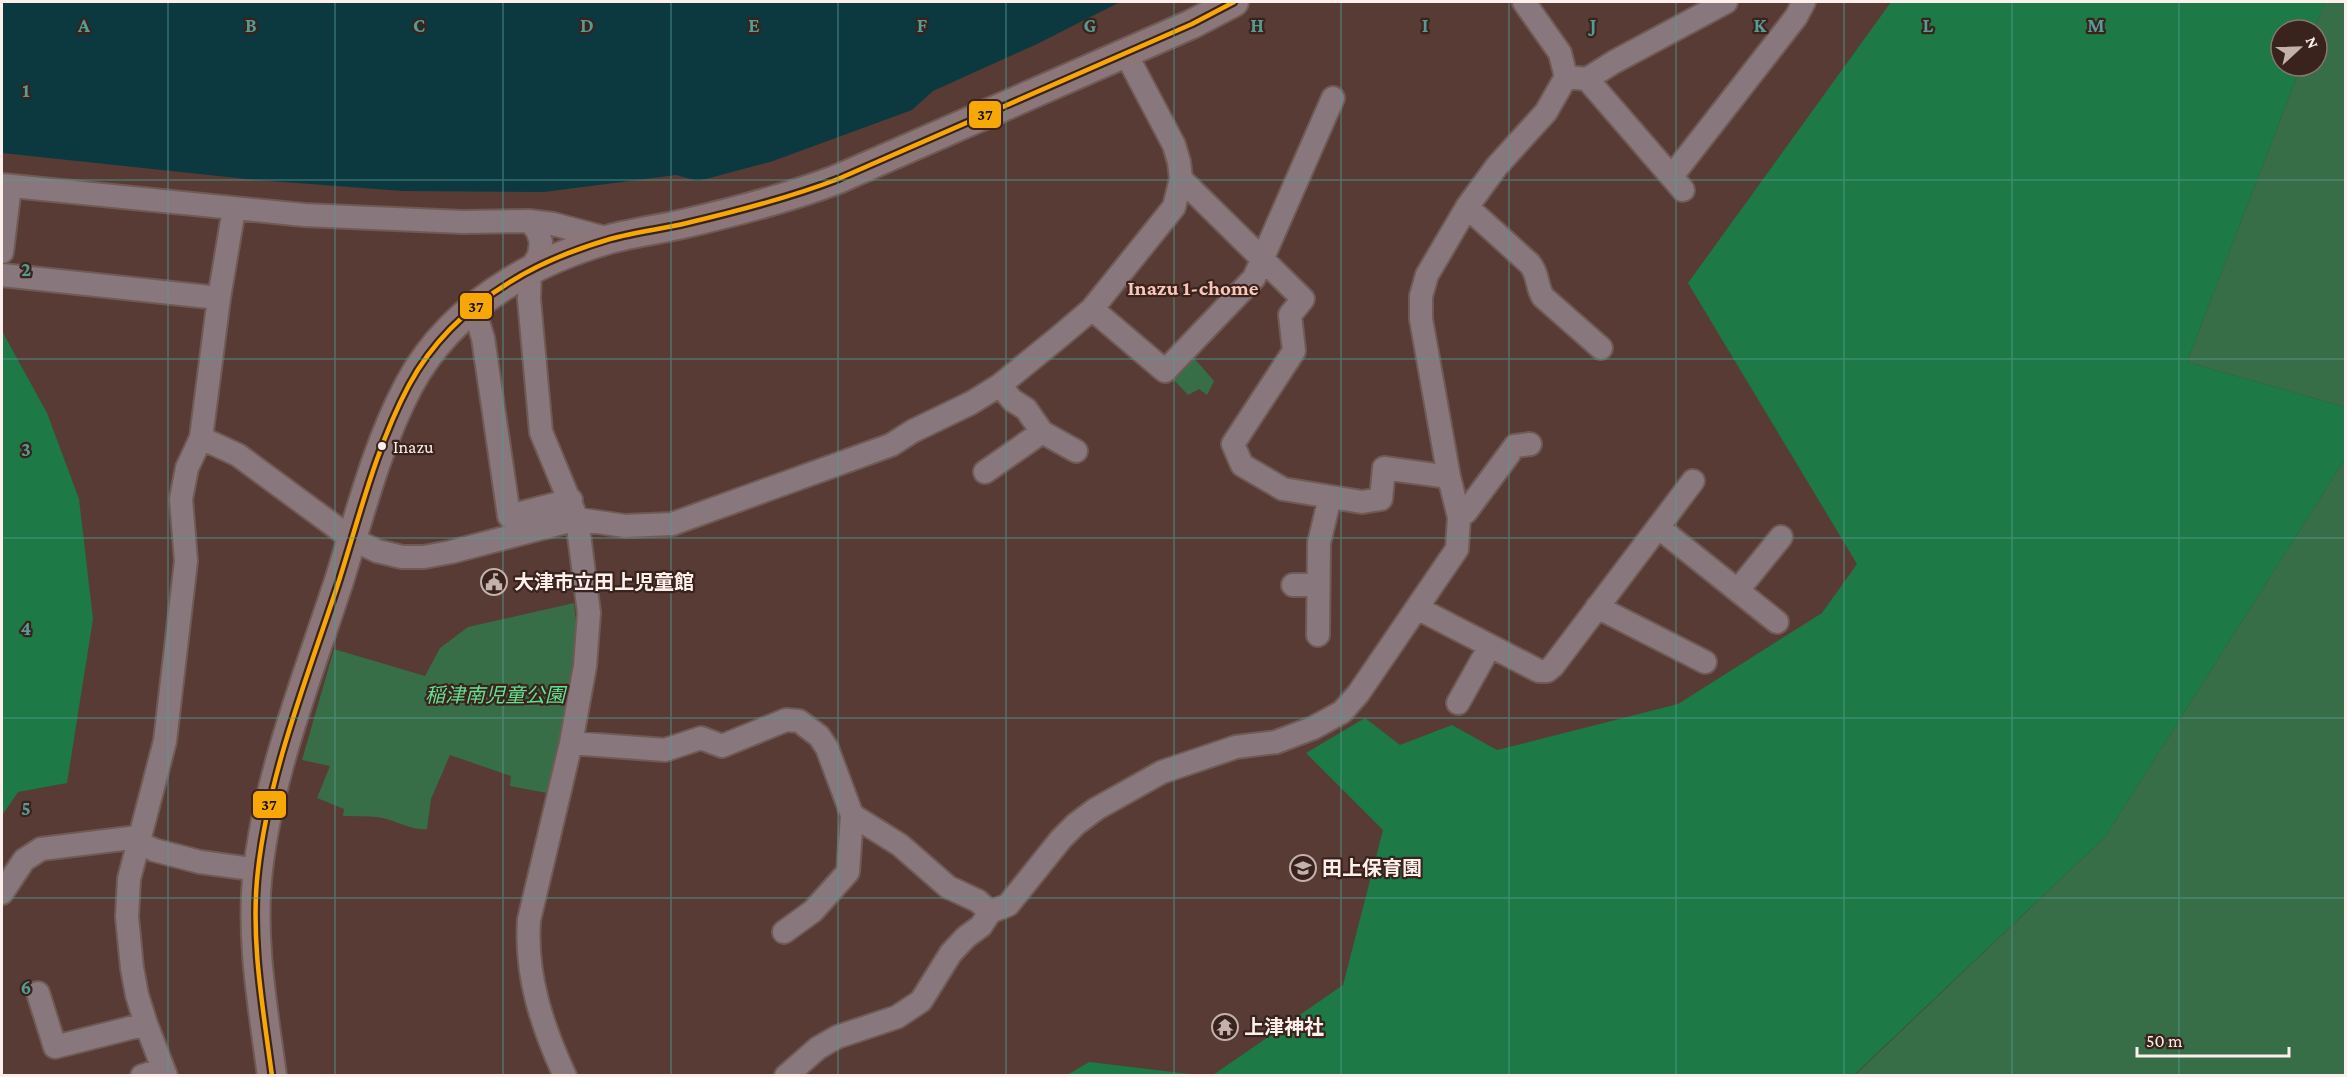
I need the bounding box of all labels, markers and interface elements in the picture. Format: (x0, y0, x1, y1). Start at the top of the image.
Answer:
text: A (77, 14, 91, 36)
text: B (245, 14, 257, 36)
text: C (413, 14, 425, 36)
text: D (580, 14, 594, 36)
text: E (748, 14, 760, 36)
text: F (917, 14, 928, 36)
text: G (1084, 14, 1097, 36)
text: H (1250, 14, 1264, 36)
text: I (1422, 14, 1429, 36)
text: J (1588, 14, 1597, 36)
text: K (1754, 14, 1768, 36)
text: L (1923, 14, 1934, 36)
text: M (2087, 14, 2105, 36)
north arrow (2269, 18, 2329, 78)
text: N (2303, 34, 2322, 51)
text: 1 (22, 79, 30, 101)
line badge: 37 (968, 100, 1002, 129)
text: 37 (977, 106, 993, 123)
text: 2 (21, 258, 31, 280)
district label: Inazu 1-chome (1128, 276, 1259, 300)
line badge: 37 (459, 292, 493, 320)
text: 37 (468, 298, 484, 315)
place label: Inazu (393, 437, 434, 457)
text: 3 (21, 438, 31, 460)
marker: Inazu (376, 440, 388, 452)
public building icon: 大津市立田上児童館 (479, 567, 509, 597)
place label: 大津市立田上児童館 (514, 571, 694, 593)
text: 4 (21, 617, 32, 639)
park label: 稲津南児童公園 (425, 684, 568, 706)
line badge: 37 (252, 790, 287, 819)
text: 37 (261, 796, 277, 813)
text: 5 (21, 797, 31, 819)
school or university icon: 田上保育園 (1288, 853, 1318, 883)
place label: 田上保育園 (1322, 857, 1422, 879)
text: 6 (21, 976, 31, 998)
temple icon: 上津神社 (1210, 1012, 1240, 1042)
place label: 上津神社 (1244, 1016, 1324, 1038)
scale bar (2137, 1020, 2288, 1058)
text: 50 m (2146, 1031, 2183, 1051)

